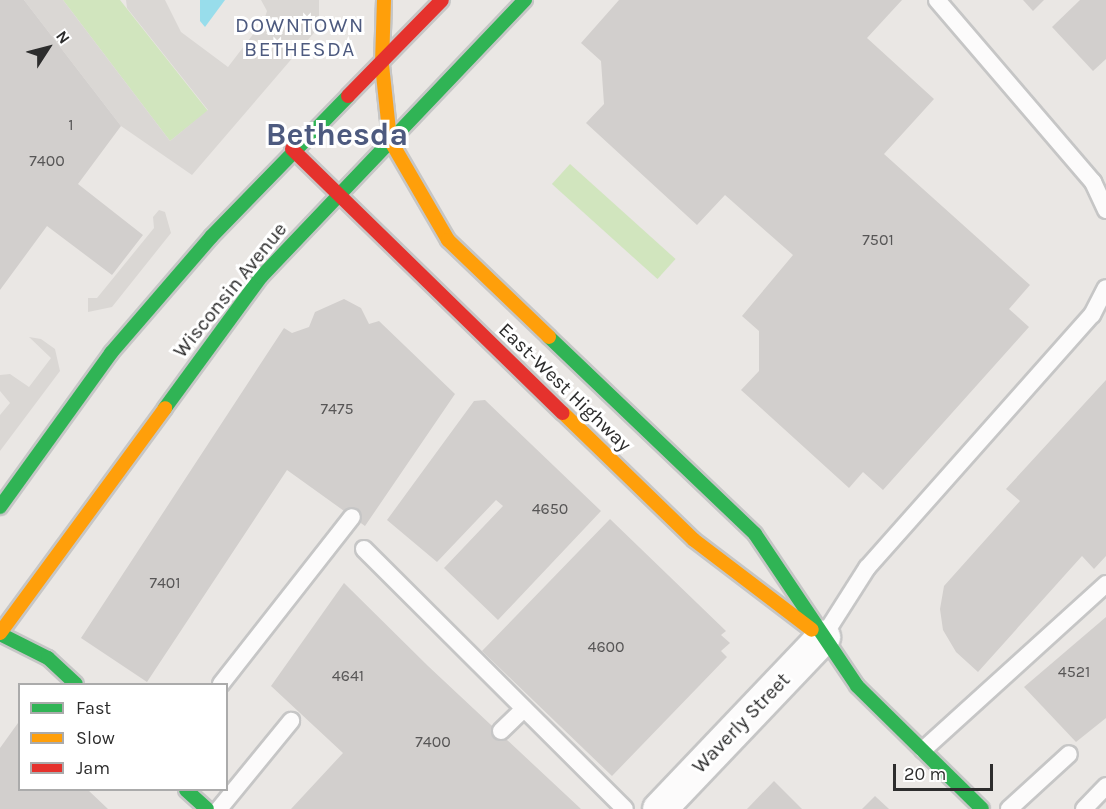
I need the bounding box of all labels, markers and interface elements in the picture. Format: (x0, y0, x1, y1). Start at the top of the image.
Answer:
district label: DOWNTOWN BETHESDA (235, 12, 365, 62)
north arrow (18, 18, 78, 78)
text: N (52, 27, 74, 47)
house number: 1 (68, 115, 74, 135)
district label: Bethesda (266, 116, 408, 154)
house number: 7400 (29, 151, 65, 171)
street label: Wisconsin Avenue (168, 218, 292, 362)
house number: 7501 (862, 230, 894, 250)
street label: East-West Highway (494, 318, 636, 456)
house number: 7475 (321, 399, 353, 419)
house number: 4650 (532, 499, 568, 519)
house number: 7401 (149, 573, 181, 593)
house number: 4600 (587, 637, 625, 657)
house number: 4521 (1058, 662, 1090, 682)
house number: 4641 (332, 666, 364, 686)
street label: Waverly Street (687, 668, 795, 778)
legend (18, 683, 228, 791)
text: Fast (76, 697, 111, 719)
text: Slow (76, 727, 115, 749)
house number: 7400 (415, 732, 451, 752)
scale bar (896, 752, 996, 790)
text: Jam (76, 757, 110, 779)
text: 20 m (904, 763, 946, 785)

